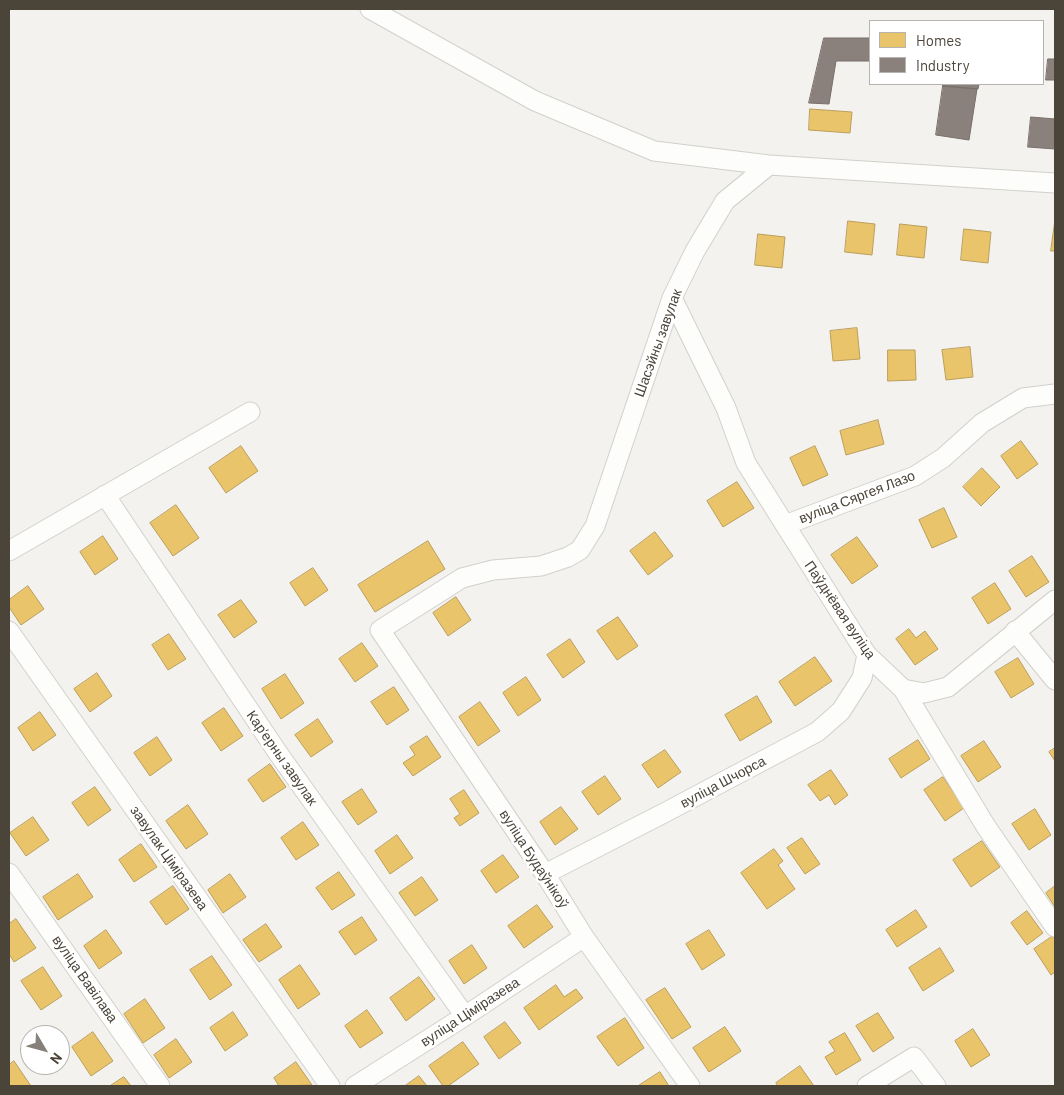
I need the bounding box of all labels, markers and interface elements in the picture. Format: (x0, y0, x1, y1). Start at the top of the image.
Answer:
legend (869, 20, 1044, 85)
text: Homes (916, 31, 961, 49)
text: Industry (916, 56, 970, 74)
street label: Шасэйны завулак (631, 287, 685, 399)
street label: вуліца Сяргея Лазо (797, 467, 917, 527)
street label: Паўднёвая вуліца (801, 558, 879, 662)
street label: Карʼерны завулак (243, 707, 321, 809)
street label: вуліца Шчорса (677, 752, 769, 812)
street label: завулак Ціміразева (127, 803, 211, 913)
street label: вуліца Будаўнікоў (496, 807, 572, 911)
street label: вуліца Вавілава (49, 932, 121, 1026)
street label: вуліца Ціміразева (417, 974, 523, 1050)
north arrow (20, 1025, 70, 1075)
text: N (47, 1050, 66, 1068)

